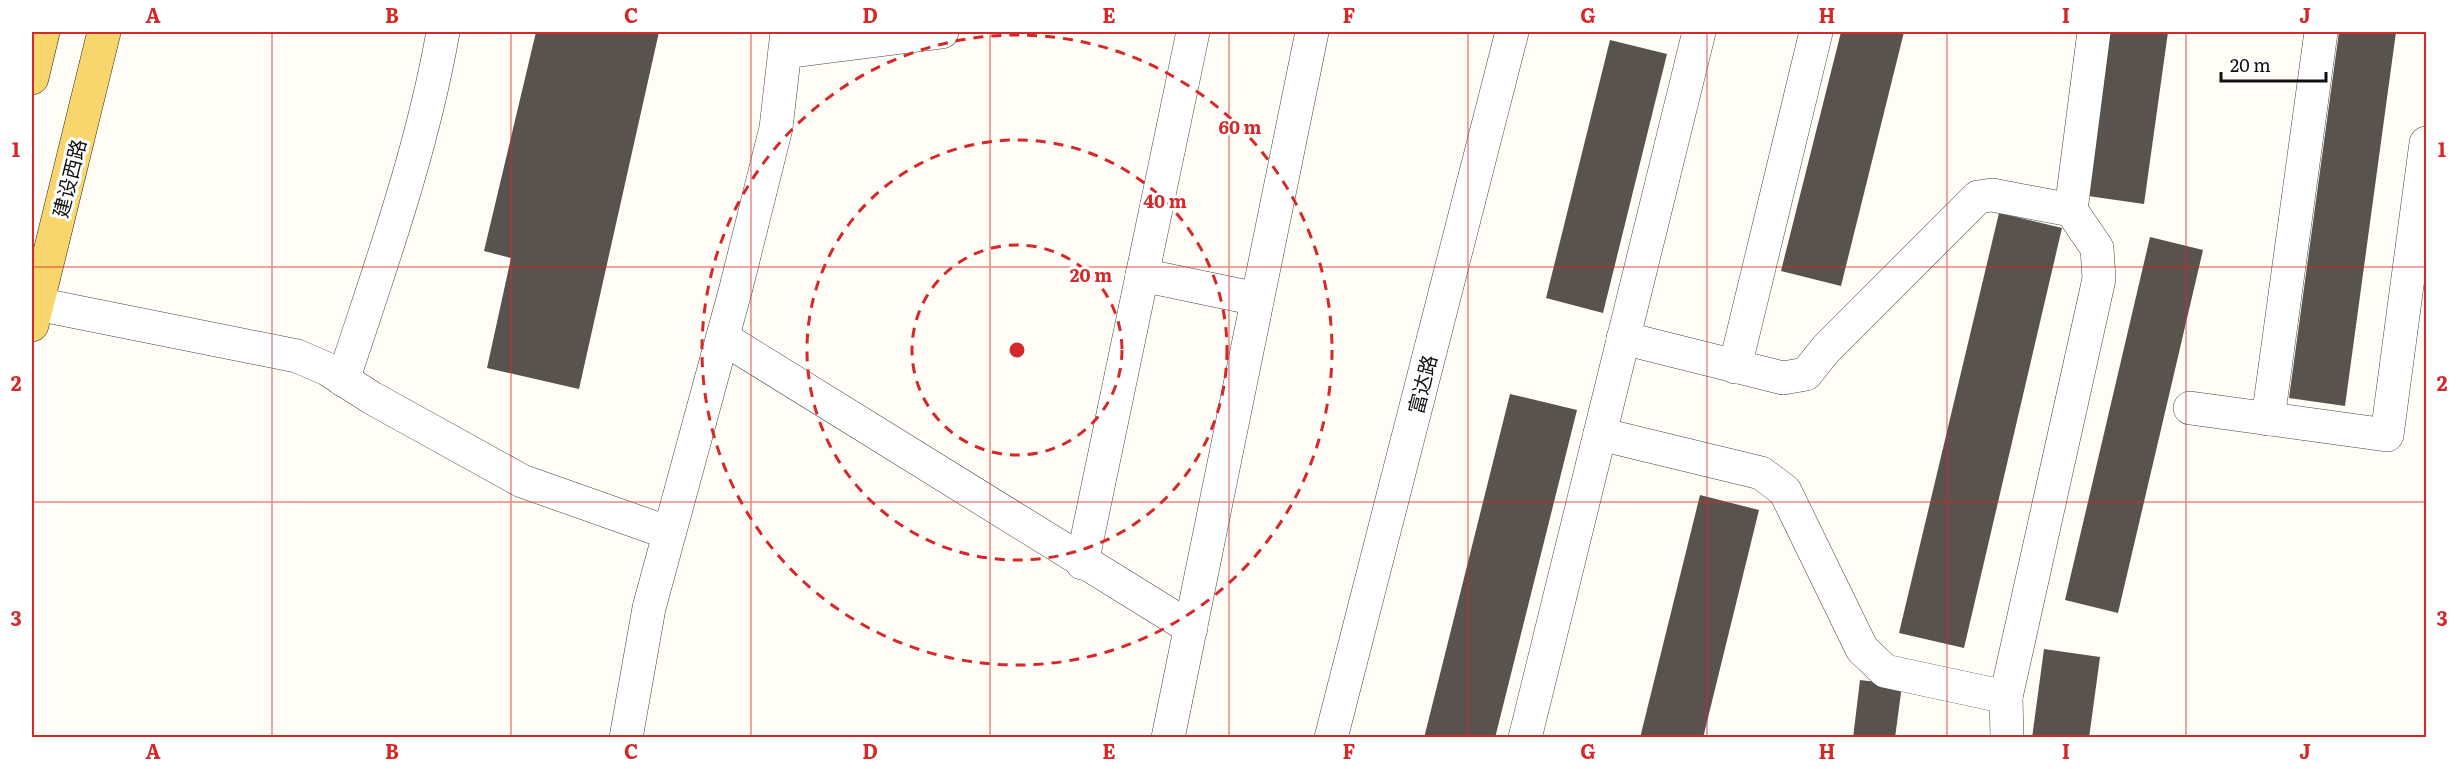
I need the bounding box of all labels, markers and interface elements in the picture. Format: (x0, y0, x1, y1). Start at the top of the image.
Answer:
text: A (145, 0, 161, 29)
text: B (385, 0, 399, 29)
text: C (624, 0, 638, 29)
text: D (862, 0, 878, 29)
text: E (1102, 0, 1116, 29)
text: F (1343, 0, 1356, 29)
text: G (1580, 0, 1596, 29)
text: H (1819, 0, 1835, 29)
text: I (2062, 0, 2070, 29)
text: J (2299, 0, 2311, 29)
scale bar (2221, 45, 2326, 83)
text: 20 m (2230, 51, 2271, 78)
text: 60 m (1218, 113, 1262, 140)
text: 1 (12, 133, 20, 163)
text: 1 (2438, 133, 2446, 163)
street label: 建设西路 (44, 136, 92, 220)
text: 40 m (1143, 187, 1187, 214)
text: 20 m (1070, 261, 1112, 288)
centre of rings (1007, 340, 1027, 360)
street label: 富达路 (1399, 351, 1443, 417)
text: 2 (11, 367, 22, 397)
text: 2 (2437, 367, 2448, 397)
text: 3 (10, 602, 22, 632)
text: 3 (2436, 602, 2448, 632)
text: A (145, 735, 161, 765)
text: B (385, 735, 399, 765)
text: C (624, 735, 638, 765)
text: D (862, 735, 878, 765)
text: E (1102, 735, 1116, 765)
text: F (1343, 735, 1356, 765)
text: G (1580, 735, 1596, 765)
text: H (1819, 735, 1835, 765)
text: I (2062, 735, 2070, 765)
text: J (2299, 735, 2311, 765)

